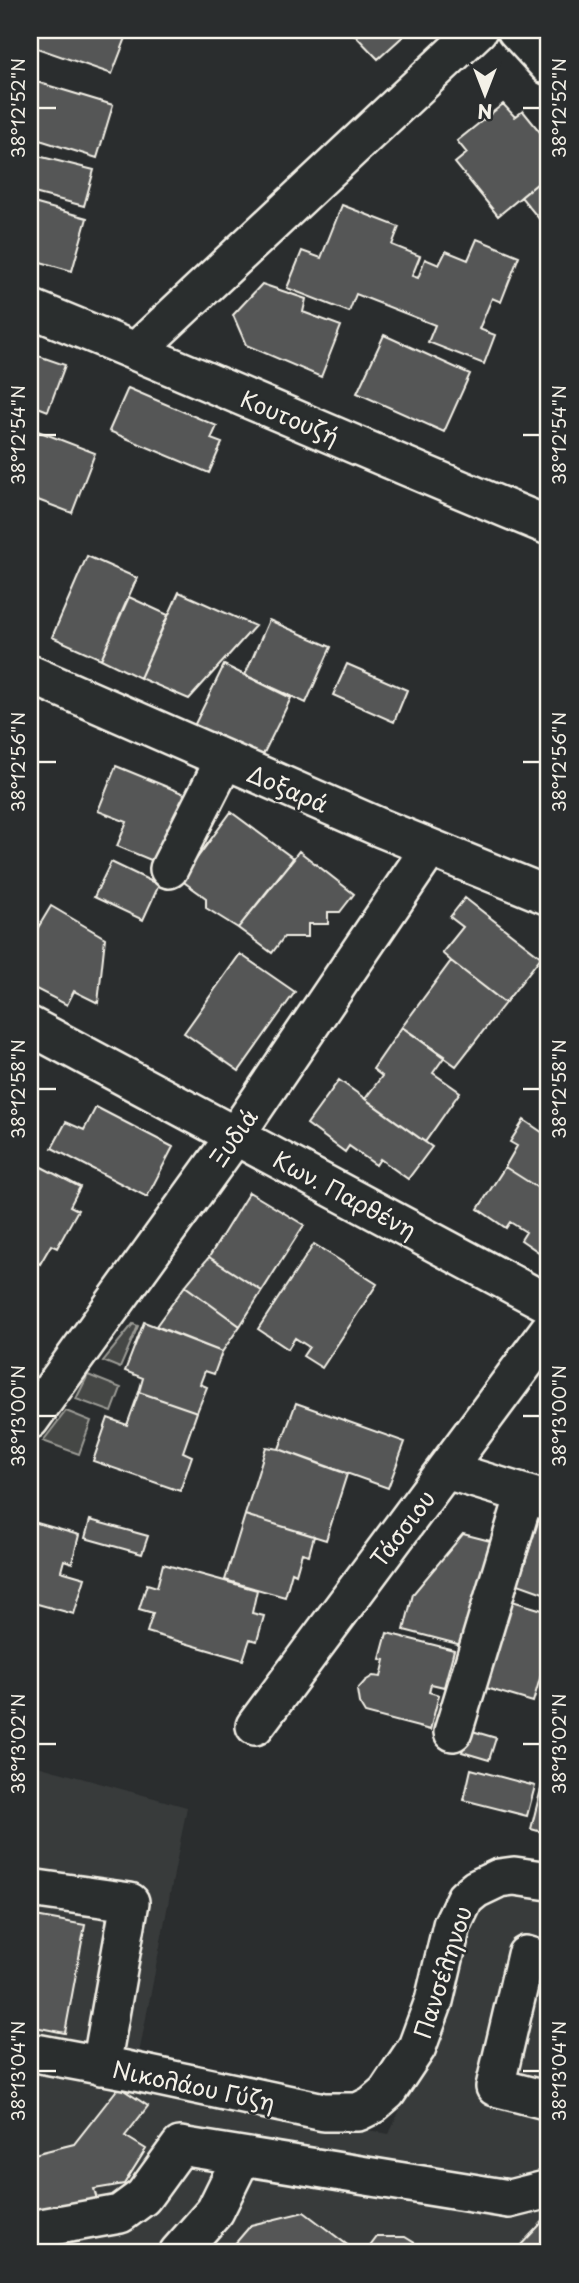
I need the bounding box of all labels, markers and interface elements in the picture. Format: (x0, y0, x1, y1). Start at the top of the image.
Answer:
text: 38°12'52"N (4, 58, 31, 158)
text: 38°12'52"N (545, 58, 572, 158)
north arrow (449, 60, 520, 130)
text: N (477, 98, 493, 126)
street label: Κουτουζή (235, 381, 345, 453)
text: 38°12'54"N (4, 385, 31, 485)
text: 38°12'54"N (545, 385, 572, 485)
text: 38°12'56"N (4, 712, 31, 812)
text: 38°12'56"N (545, 712, 572, 812)
street label: Δοξαρά (242, 755, 334, 821)
text: 38°12'58"N (4, 1039, 31, 1139)
text: 38°12'58"N (545, 1039, 572, 1139)
street label: Ξυδιά (200, 1101, 266, 1173)
street label: Κων. Παρθένη (267, 1141, 423, 1247)
text: 38°13'00"N (4, 1365, 31, 1467)
text: 38°13'00"N (545, 1365, 572, 1467)
street label: Τάσσιου (361, 1482, 443, 1574)
text: 38°13'02"N (4, 1693, 31, 1795)
text: 38°13'02"N (545, 1693, 572, 1795)
street label: Πανσέληνου (404, 1901, 480, 2043)
text: 38°13'04"N (4, 2021, 31, 2121)
text: 38°13'04"N (545, 2021, 572, 2121)
street label: Νικολάου Γύζη (110, 2051, 278, 2119)

